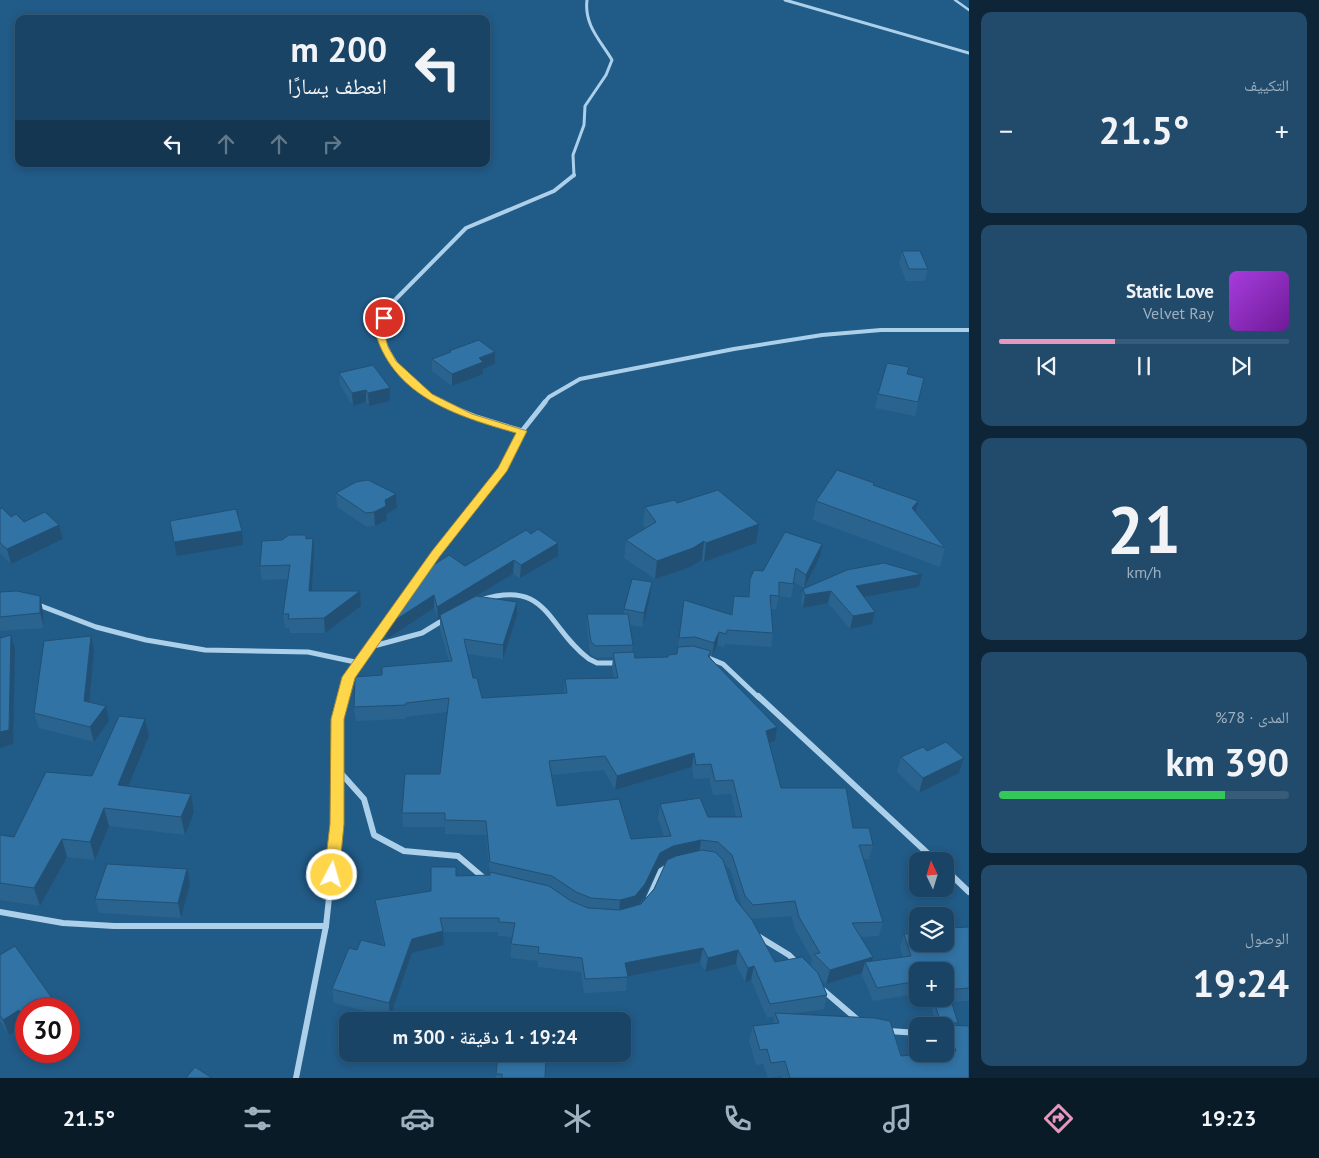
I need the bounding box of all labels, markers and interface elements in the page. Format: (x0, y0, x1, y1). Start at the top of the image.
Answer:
text: 200 m (290, 26, 387, 72)
icon: left (405, 35, 470, 100)
text: انعطف يسارًا (287, 72, 387, 100)
text: التكييف (1244, 75, 1289, 95)
text: 21.5° (1099, 105, 1189, 154)
text: − (999, 112, 1013, 149)
text: + (1275, 112, 1289, 149)
icon: left (159, 130, 187, 158)
icon: ahead (212, 130, 240, 158)
icon: ahead (265, 130, 293, 158)
icon: right (318, 130, 346, 158)
text: Static Love (1126, 279, 1214, 303)
pin (363, 297, 405, 339)
text: Velvet Ray (1143, 303, 1214, 323)
icon: arrive (370, 304, 398, 332)
icon: previous (1033, 352, 1061, 380)
icon: pause (1130, 352, 1158, 380)
icon: next (1227, 352, 1255, 380)
text: 21 (1107, 487, 1181, 571)
text: km/h (1126, 562, 1162, 582)
text: المدى · 78% (1215, 707, 1289, 727)
text: 390 km (1165, 737, 1289, 786)
position arrow (305, 848, 357, 900)
north arrow (909, 852, 954, 898)
map controls (909, 852, 954, 1062)
button: layers (909, 907, 954, 952)
text: الوصول (1245, 928, 1289, 948)
text: 19:24 (1193, 958, 1289, 1007)
button: + (909, 962, 954, 1007)
speed limit sign: 30 (15, 998, 80, 1063)
button: − (909, 1017, 954, 1062)
text: 19:24 · 1 دقيقة · 300 m (393, 1025, 577, 1049)
icon: filters (240, 1101, 275, 1136)
icon: car (400, 1101, 435, 1136)
icon: climate (560, 1101, 595, 1136)
icon: phone (720, 1101, 755, 1136)
icon: music (880, 1101, 915, 1136)
icon: directions (1041, 1101, 1076, 1136)
text: 21.5° (63, 1104, 115, 1132)
text: 19:23 (1201, 1104, 1256, 1132)

